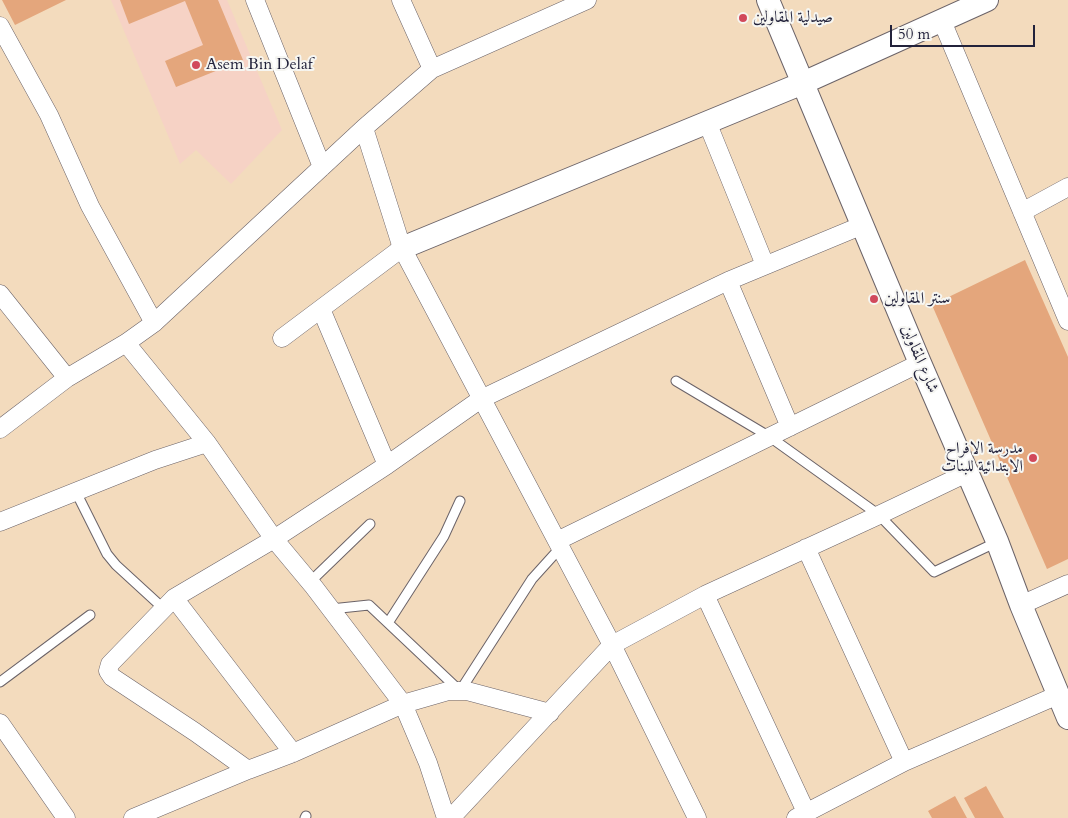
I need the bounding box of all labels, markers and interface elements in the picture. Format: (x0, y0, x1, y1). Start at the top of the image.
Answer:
place label: صيدلية المقاولين (753, 8, 833, 28)
marker: صيدلية المقاولين (737, 12, 749, 24)
scale bar (893, 15, 1038, 47)
text: 50 m (898, 24, 930, 44)
place label: Asem Bin Delaf (206, 55, 313, 75)
marker: Asem Bin Delaf (190, 59, 202, 71)
place label: سنتر المقاولين (884, 289, 950, 309)
marker: سنتر المقاولين (868, 293, 880, 305)
street label: شارع المقاولين (896, 322, 942, 396)
place label: مدرسة اﻻفراح اﻻبتدائية للبنات (941, 439, 1023, 477)
marker: مدرسة اﻻفراح اﻻبتدائية للبنات (1027, 452, 1039, 464)

